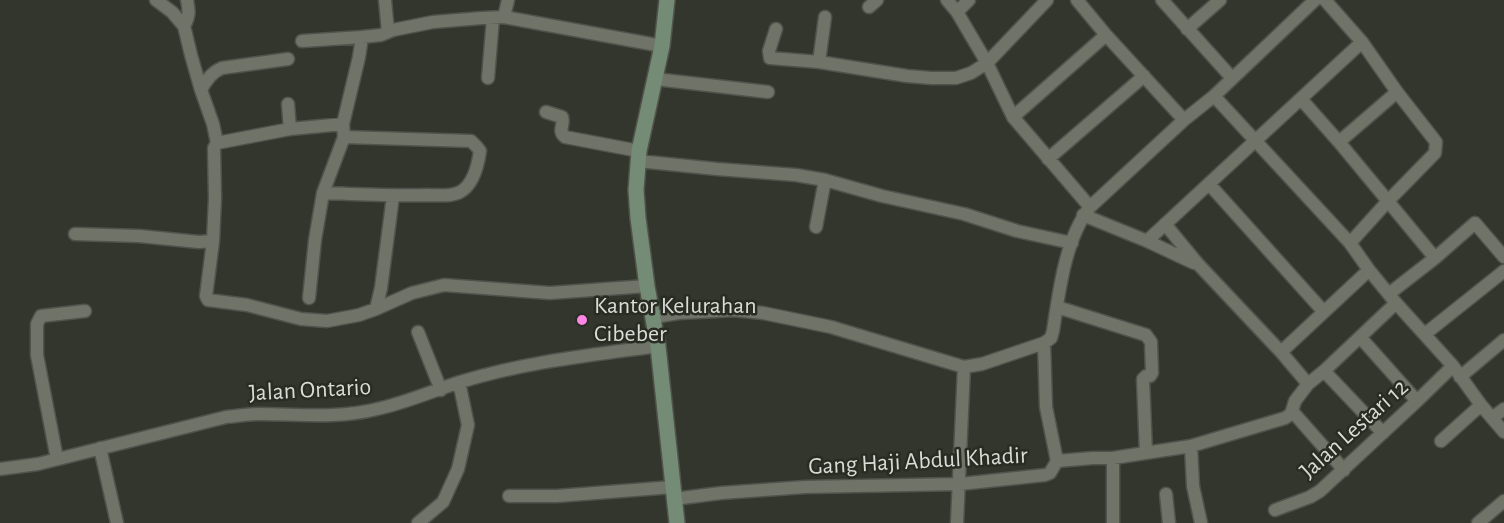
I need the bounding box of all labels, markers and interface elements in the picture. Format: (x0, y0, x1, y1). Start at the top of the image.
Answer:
place label: Kantor Kelurahan Cibeber (594, 292, 757, 348)
marker: Kantor Kelurahan Cibeber (575, 313, 589, 327)
street label: Jalan Ontario (248, 372, 372, 408)
street label: Jalan Lestari 12 (1294, 373, 1414, 485)
street label: Gang Haji Abdul Khadir (808, 441, 1028, 481)

